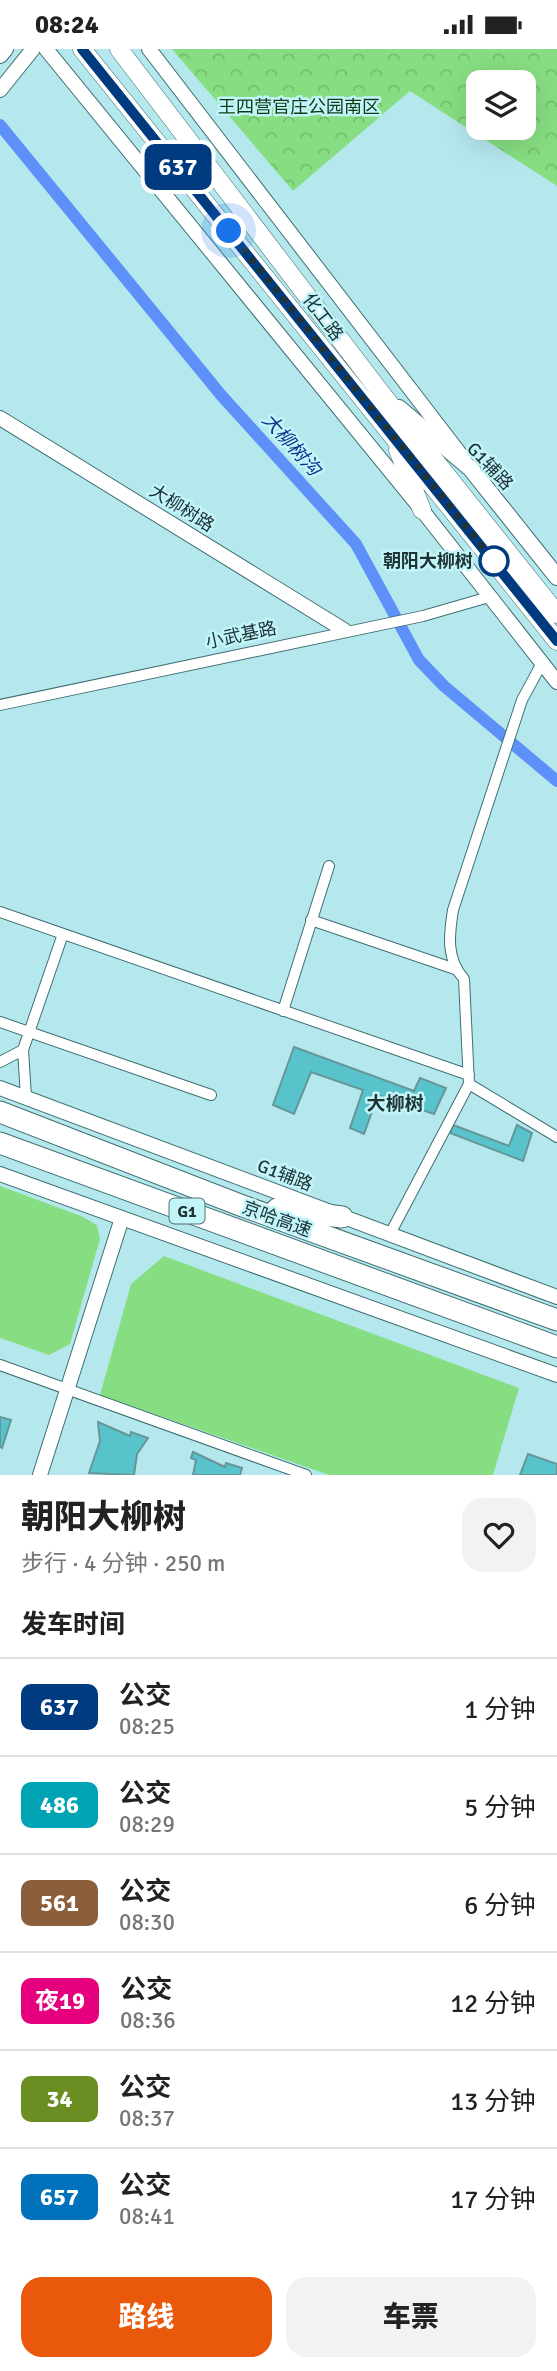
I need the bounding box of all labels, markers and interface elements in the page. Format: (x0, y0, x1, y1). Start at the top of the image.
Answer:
text: 08:24 (35, 9, 99, 41)
map controls (466, 70, 536, 140)
button: layers (466, 70, 536, 140)
park label: 王四营官庄公园南区 (218, 96, 380, 118)
line badge: 637 (138, 144, 218, 190)
text: 637 (159, 152, 197, 182)
your location (211, 213, 246, 248)
street label: 化工路 (298, 289, 348, 345)
water label: 大柳树沟 (257, 408, 327, 482)
street label: G1辅路 (462, 438, 518, 494)
street label: 大柳树路 (146, 480, 218, 536)
marker: 朝阳大柳树 (479, 546, 509, 576)
place label: 朝阳大柳树 (383, 550, 473, 572)
street label: 小武基路 (203, 617, 279, 653)
district label: 大柳树 (366, 1092, 424, 1116)
street label: G1辅路 (254, 1154, 316, 1196)
street label: 京哈高速 (239, 1196, 315, 1242)
road number: G1 (170, 1199, 204, 1223)
text: 朝阳大柳树 (21, 1497, 186, 1538)
button: heart (462, 1498, 536, 1572)
text: 步行 · 4 分钟 · 250 m (21, 1549, 225, 1578)
text: 发车时间 (21, 1609, 125, 1641)
text: 公交 (119, 1680, 171, 1712)
text: 637 (40, 1692, 79, 1722)
text: 1 分钟 (464, 1694, 536, 1726)
text: 08:25 (119, 1712, 175, 1741)
text: 公交 (119, 1778, 171, 1810)
text: 486 (40, 1790, 79, 1820)
text: 5 分钟 (464, 1792, 536, 1824)
text: 08:29 (119, 1810, 175, 1839)
text: 公交 (119, 1876, 171, 1908)
text: 561 (40, 1888, 79, 1918)
text: 6 分钟 (464, 1890, 536, 1922)
text: 08:30 (119, 1908, 175, 1937)
text: 公交 (120, 1974, 172, 2006)
text: 夜19 (35, 1986, 85, 2016)
text: 12 分钟 (450, 1988, 536, 2020)
text: 08:36 (120, 2006, 176, 2035)
text: 公交 (119, 2072, 171, 2104)
text: 34 (47, 2084, 72, 2114)
text: 13 分钟 (450, 2086, 536, 2118)
text: 08:37 (119, 2104, 175, 2133)
text: 公交 (119, 2170, 171, 2202)
text: 657 (40, 2182, 79, 2212)
text: 17 分钟 (450, 2184, 536, 2216)
text: 08:41 (119, 2202, 175, 2231)
button: 路线 (21, 2277, 272, 2357)
button: 车票 (286, 2277, 536, 2357)

